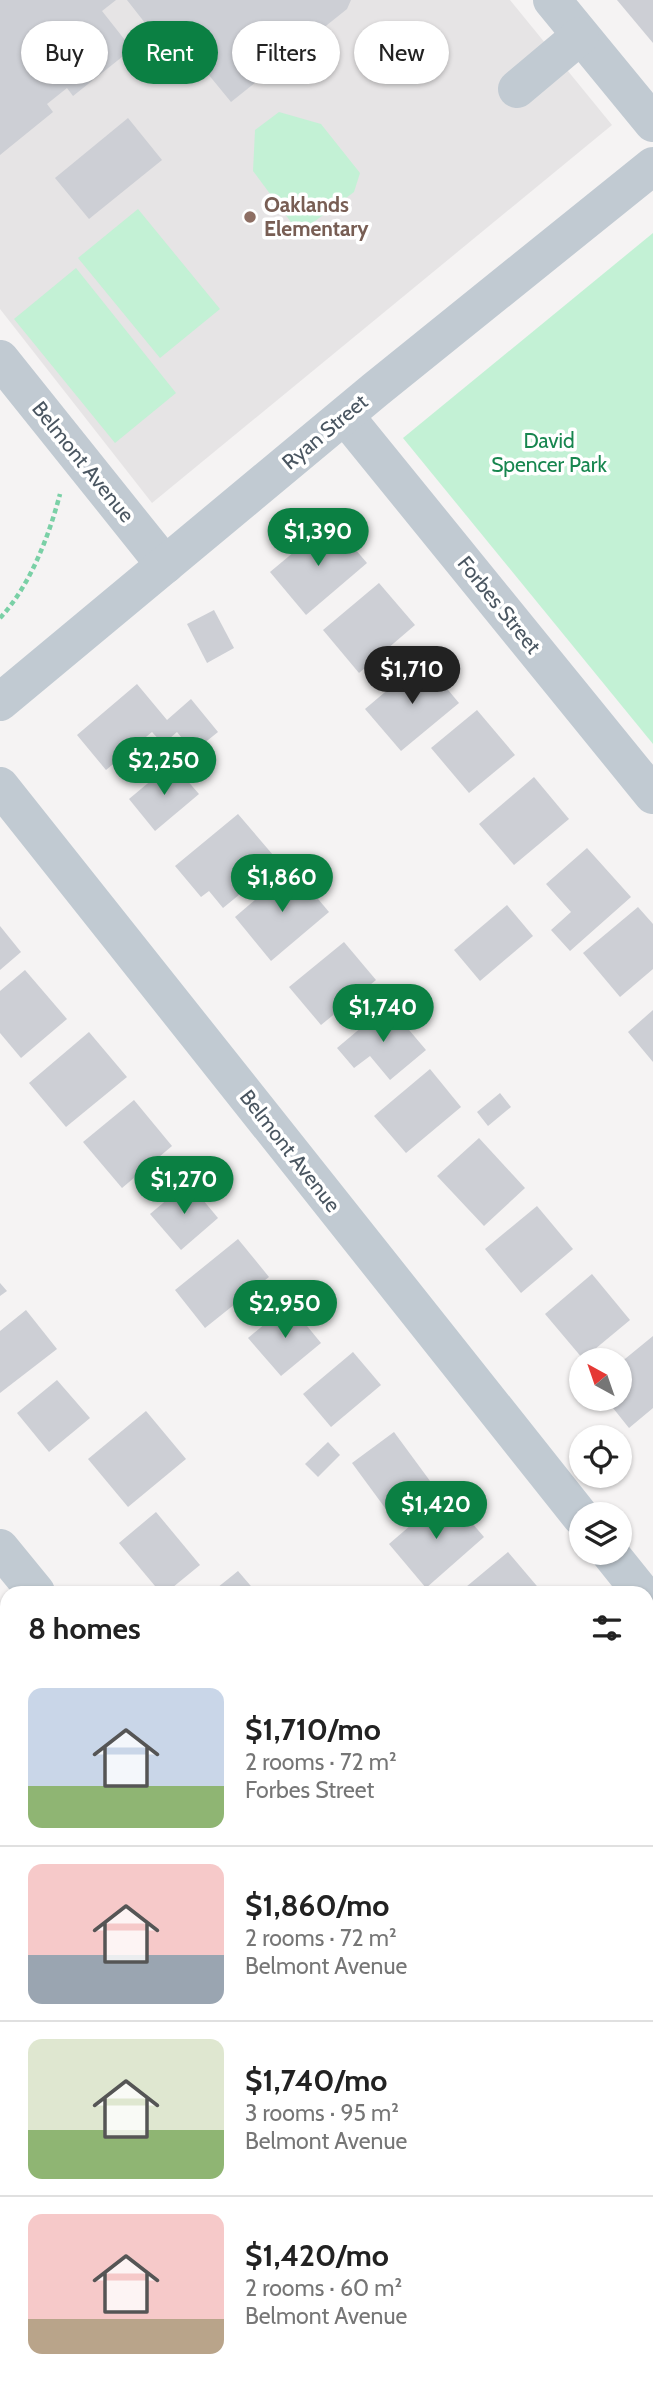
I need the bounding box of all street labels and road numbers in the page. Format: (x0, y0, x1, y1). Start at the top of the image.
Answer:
street label: Ryan Street (277, 389, 372, 474)
street label: Belmont Avenue (27, 396, 140, 527)
street label: Forbes Street (453, 551, 546, 658)
street label: Belmont Avenue (235, 1085, 346, 1217)

